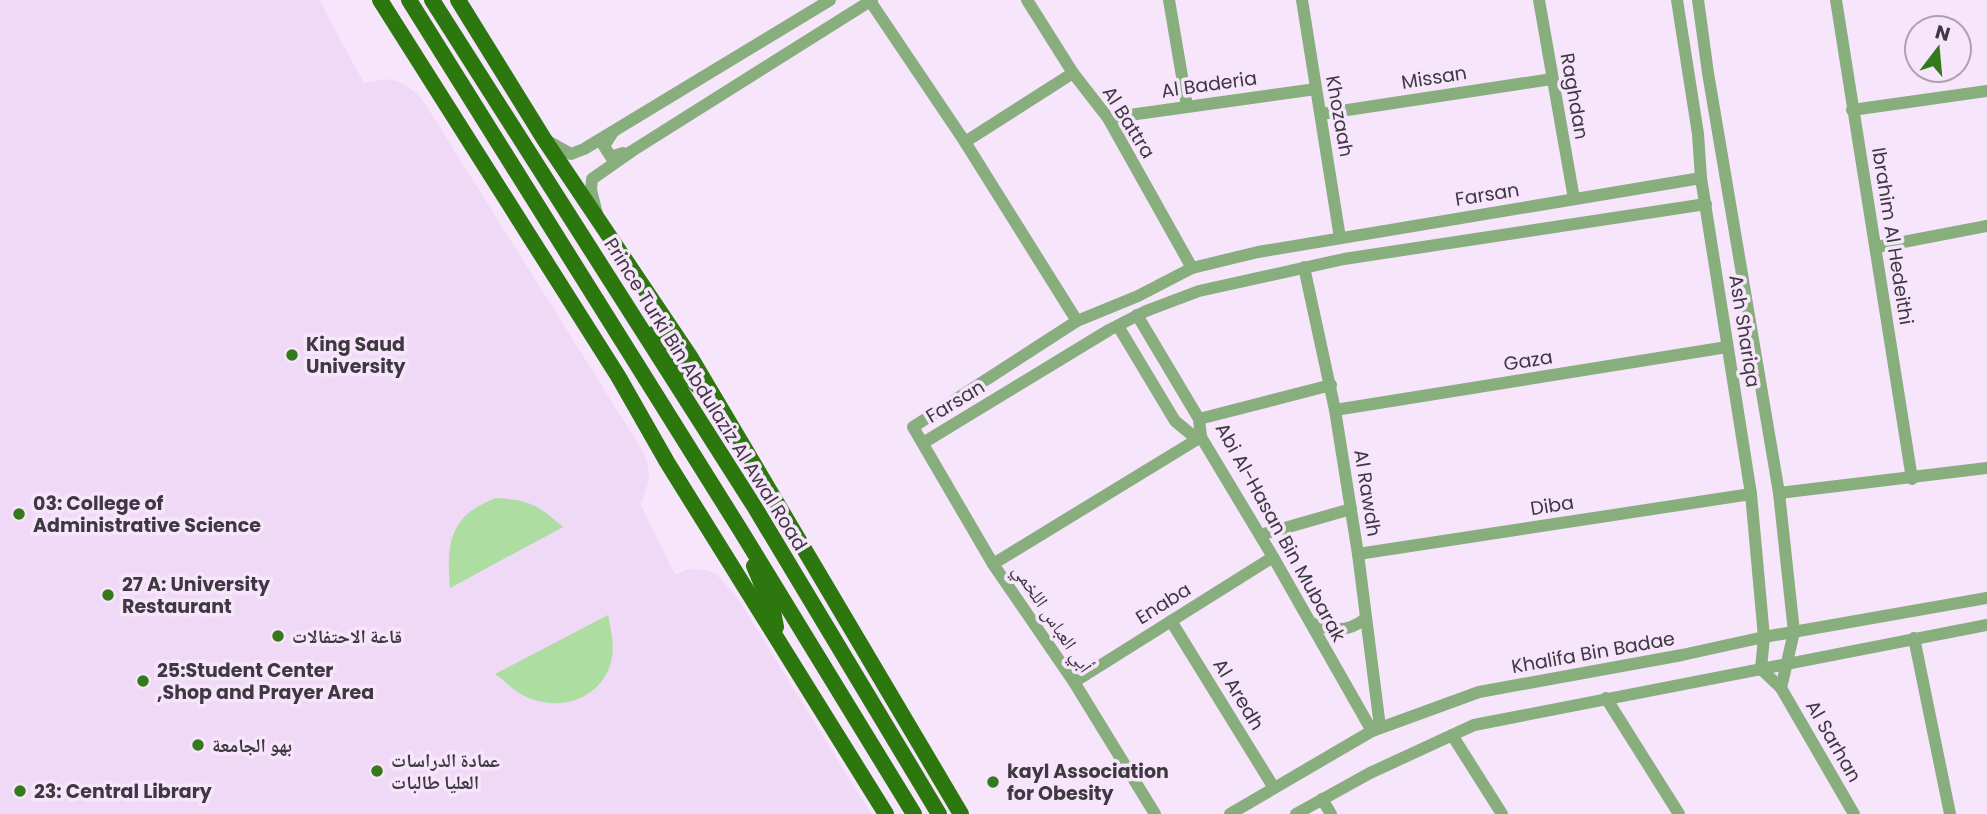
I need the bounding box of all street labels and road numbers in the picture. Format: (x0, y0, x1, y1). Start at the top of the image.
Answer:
street label: Raghdan (1554, 51, 1595, 141)
street label: Missan (1399, 59, 1469, 96)
street label: Al Baderia (1160, 64, 1259, 105)
street label: Khozaah (1319, 73, 1360, 159)
street label: Al Battra (1096, 81, 1161, 164)
street label: Ibrahim Al Hedeithi (1865, 145, 1920, 327)
street label: Farsan (1453, 176, 1521, 213)
street label: Prince Turki Bin Abdulaziz Al Awal Road (598, 233, 813, 556)
street label: Ash Shariqa (1722, 273, 1767, 389)
street label: Gaza (1502, 343, 1554, 378)
street label: Farsan (921, 373, 990, 430)
street label: Abi Al-Hasan Bin Mubarak (1209, 418, 1352, 647)
street label: Al Rawdh (1347, 448, 1388, 538)
street label: Diba (1528, 489, 1576, 522)
street label: أبي العباس اللخمي (1005, 559, 1099, 679)
street label: Enaba (1130, 576, 1196, 631)
street label: Khalifa Bin Badae (1509, 625, 1677, 680)
street label: Al Aredh (1207, 653, 1271, 735)
street label: Al Sarhan (1799, 695, 1868, 787)

